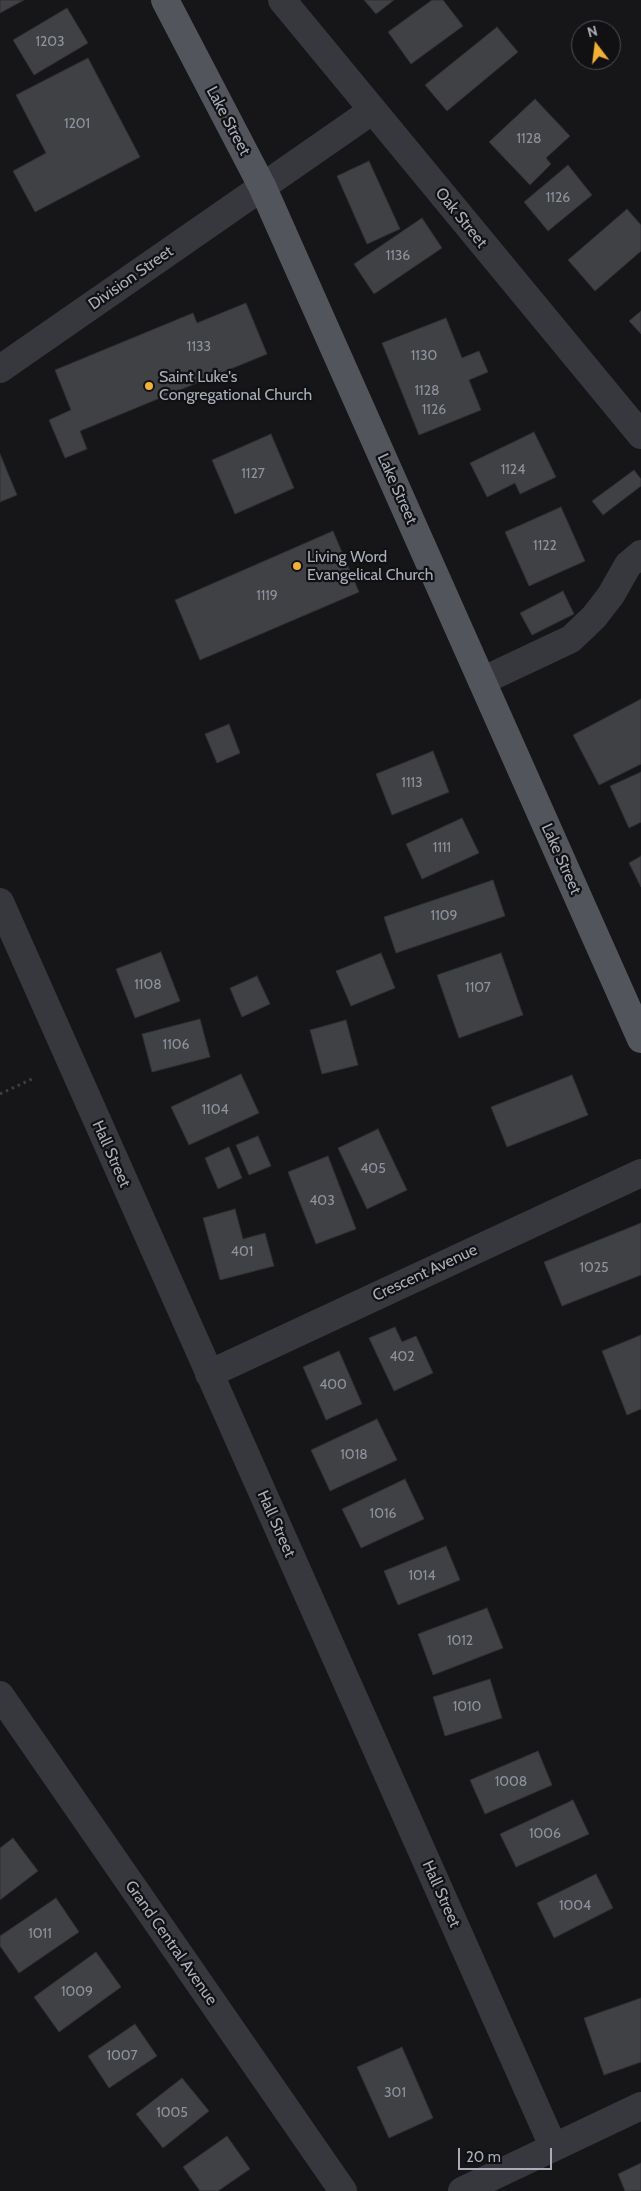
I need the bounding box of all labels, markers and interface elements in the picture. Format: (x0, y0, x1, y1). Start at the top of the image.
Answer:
north arrow (571, 20, 621, 70)
text: N (585, 22, 599, 41)
house number: 1203 (35, 34, 65, 50)
street label: Lake Street (202, 83, 254, 159)
house number: 1201 (64, 116, 90, 132)
house number: 1128 (517, 131, 541, 147)
street label: Oak Street (431, 184, 491, 252)
house number: 1126 (546, 190, 570, 206)
street label: Division Street (85, 242, 177, 314)
house number: 1136 (386, 248, 410, 264)
house number: 1133 (187, 339, 211, 355)
house number: 1130 (411, 348, 437, 364)
place label: Saint Luke's Congregational Church (159, 367, 312, 405)
marker: Saint Luke's Congregational Church (143, 380, 155, 392)
house number: 1128 (415, 383, 439, 399)
house number: 1126 (422, 402, 446, 418)
street label: Lake Street (373, 451, 421, 527)
house number: 1124 (501, 462, 525, 478)
house number: 1127 (241, 466, 265, 482)
house number: 1122 (533, 538, 557, 554)
place label: Living Word Evangelical Church (307, 547, 433, 585)
marker: Living Word Evangelical Church (291, 560, 303, 572)
house number: 1119 (256, 588, 278, 604)
house number: 1113 (401, 775, 423, 791)
street label: Lake Street (537, 821, 585, 897)
house number: 1111 (433, 840, 451, 856)
house number: 1109 (431, 908, 457, 924)
house number: 1108 (134, 977, 162, 993)
house number: 1107 (465, 980, 491, 996)
house number: 1106 (163, 1037, 189, 1053)
house number: 1104 (202, 1102, 228, 1118)
street label: Hall Street (88, 1118, 134, 1190)
house number: 405 (360, 1161, 386, 1177)
house number: 403 (309, 1193, 335, 1209)
street label: Crescent Avenue (370, 1240, 480, 1306)
house number: 401 (231, 1244, 253, 1260)
house number: 1025 (579, 1260, 609, 1276)
house number: 402 (389, 1349, 415, 1365)
house number: 400 (319, 1377, 347, 1393)
house number: 1018 (340, 1447, 368, 1463)
street label: Hall Street (253, 1488, 299, 1560)
house number: 1016 (370, 1506, 396, 1522)
house number: 1014 (409, 1568, 435, 1584)
house number: 1012 (447, 1633, 473, 1649)
house number: 1010 (453, 1699, 481, 1715)
house number: 1008 (495, 1774, 527, 1790)
house number: 1006 (529, 1826, 561, 1842)
street label: Hall Street (418, 1858, 464, 1930)
street label: Grand Central Avenue (121, 1877, 221, 2009)
house number: 1004 (559, 1898, 591, 1914)
house number: 1011 (28, 1926, 52, 1942)
house number: 1009 (61, 1984, 93, 2000)
house number: 1007 (107, 2048, 137, 2064)
house number: 301 (384, 2085, 406, 2101)
house number: 1005 (156, 2105, 188, 2121)
scale bar (461, 2138, 555, 2170)
text: 20 m (466, 2148, 501, 2166)

